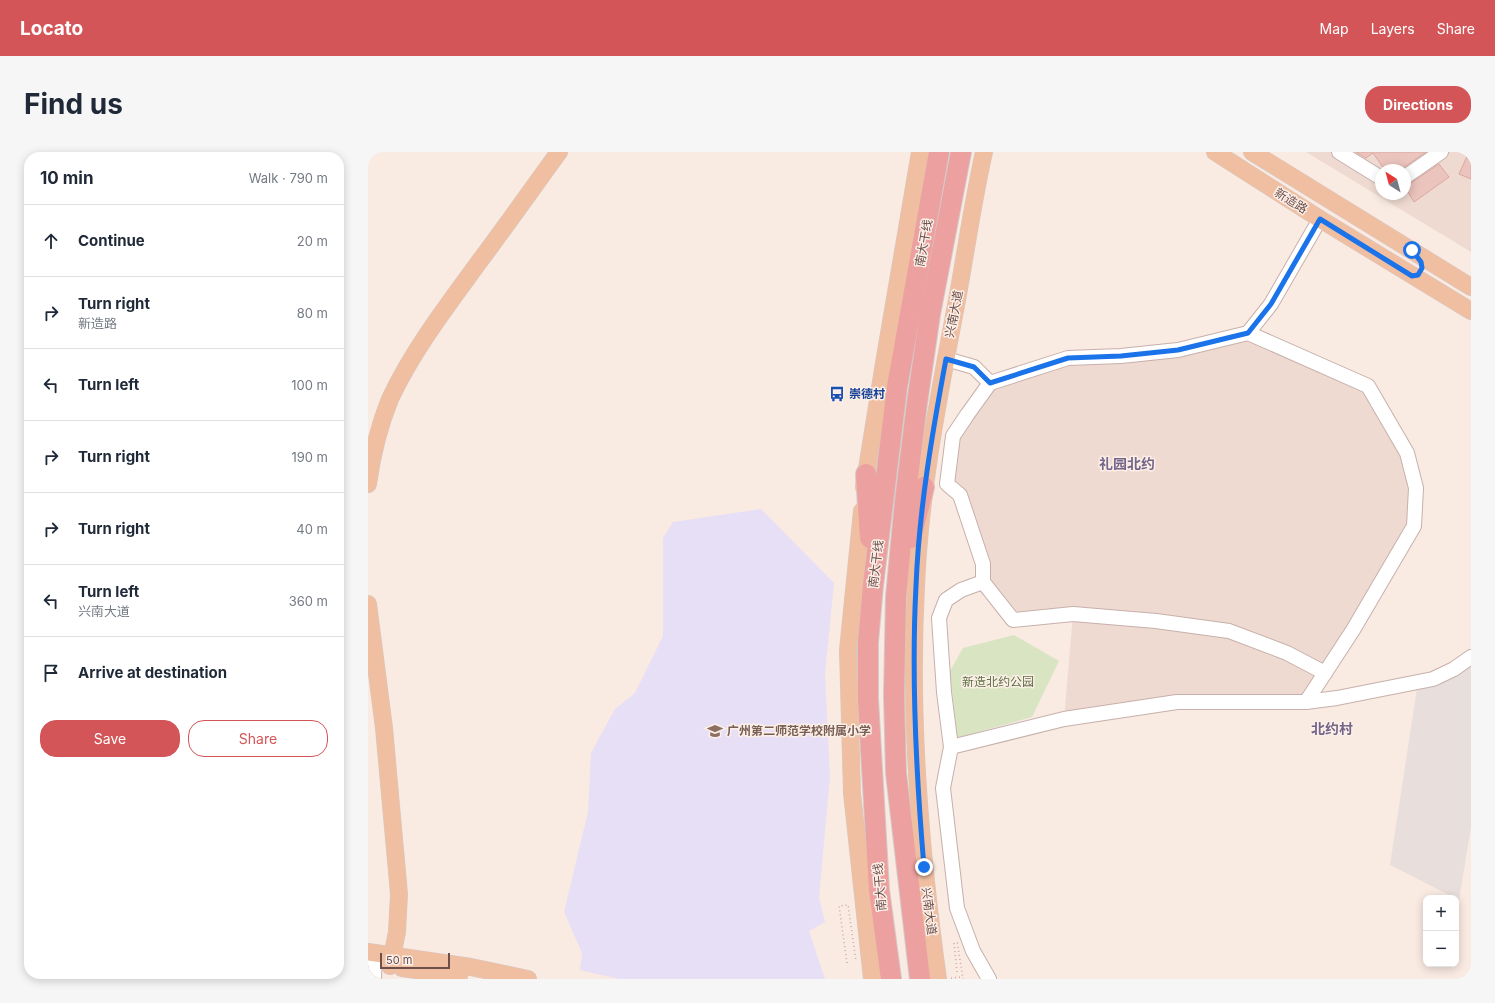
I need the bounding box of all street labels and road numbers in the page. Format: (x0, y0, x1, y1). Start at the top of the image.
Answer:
street label: 新造路 (1272, 185, 1311, 216)
street label: 南大干线 (912, 218, 935, 268)
street label: 兴南大道 (942, 289, 965, 339)
street label: 南大干线 (865, 539, 886, 589)
street label: 南大干线 (870, 862, 889, 912)
street label: 兴南大道 (919, 886, 940, 936)

